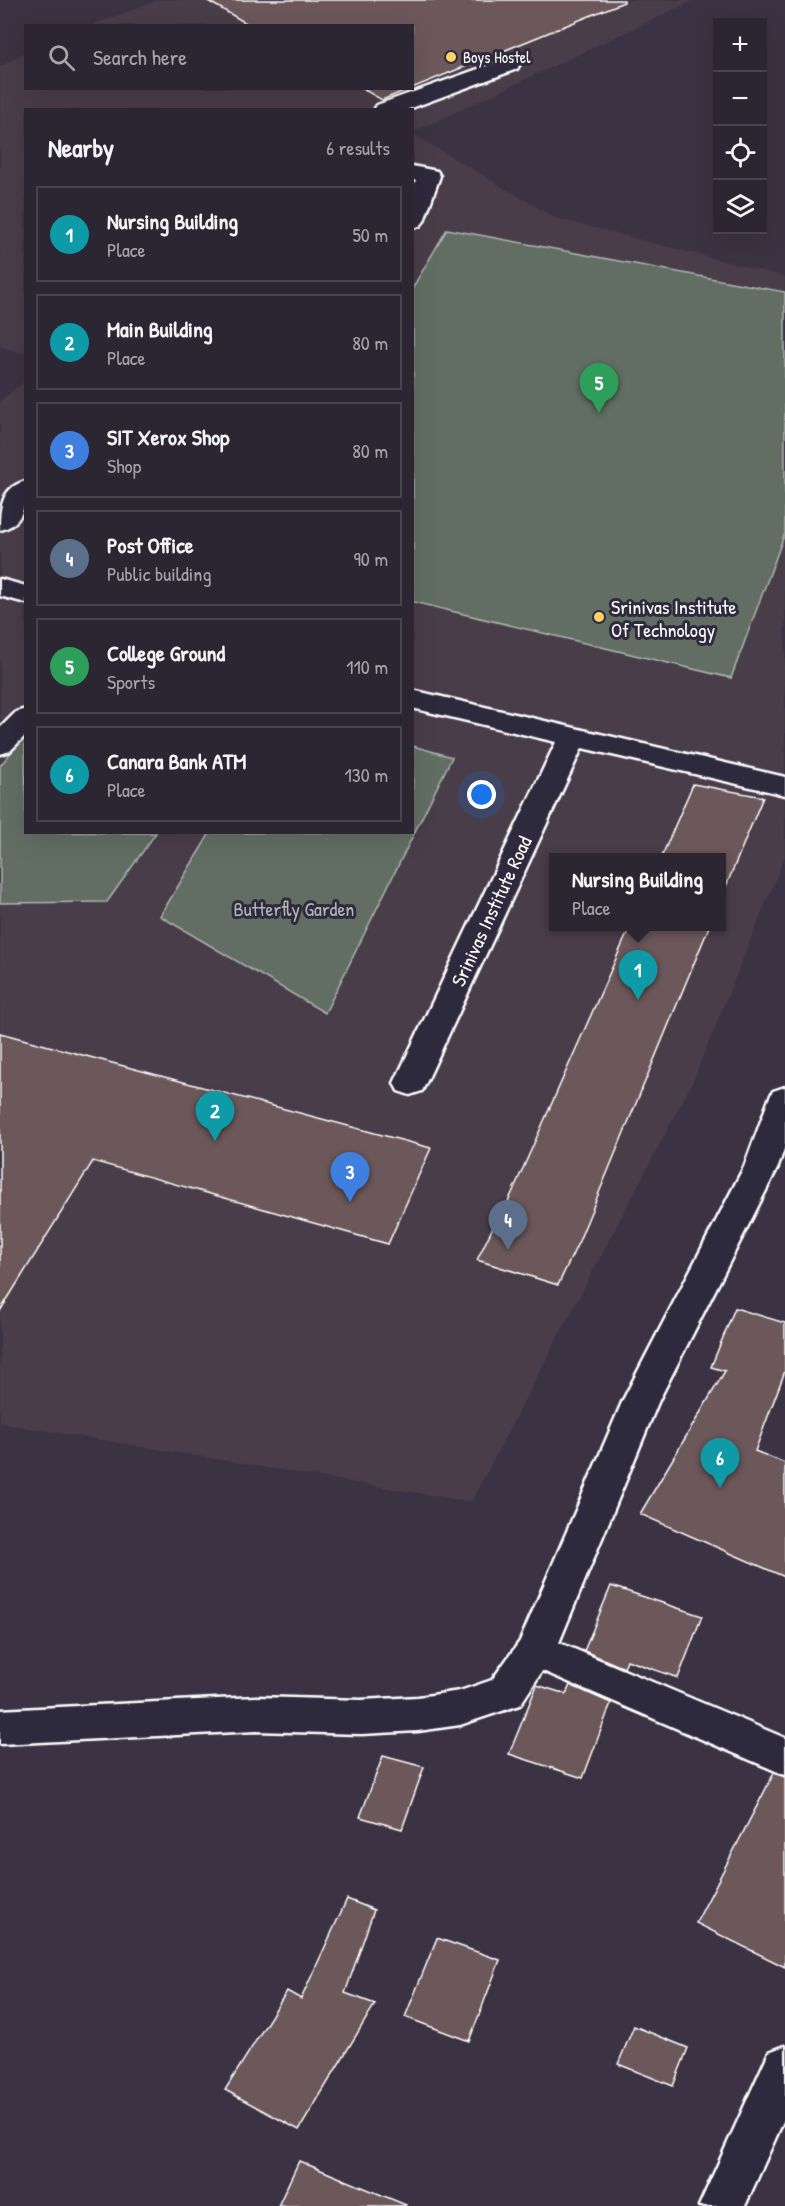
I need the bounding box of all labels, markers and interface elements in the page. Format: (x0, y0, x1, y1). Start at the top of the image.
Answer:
map controls (713, 18, 767, 234)
button: + (713, 18, 767, 72)
search box (24, 24, 414, 90)
icon: search (45, 41, 78, 74)
text: Search here (93, 42, 187, 72)
place label: Boys Hostel (463, 46, 531, 68)
marker: Boys Hostel (444, 50, 458, 64)
button: − (713, 72, 767, 126)
button: locate (713, 126, 767, 180)
text: Nearby (48, 130, 114, 165)
text: 6 results (326, 134, 390, 161)
button: layers (713, 180, 767, 234)
text: Nursing Building (107, 206, 238, 236)
text: 1 (66, 221, 73, 248)
text: 50 m (352, 221, 388, 248)
text: Place (107, 236, 146, 263)
text: Main Building (107, 314, 213, 344)
text: 2 (65, 329, 74, 356)
text: 80 m (352, 329, 388, 356)
text: Place (107, 344, 146, 371)
pin: 5 (580, 364, 618, 413)
text: SIT Xerox Shop (107, 422, 229, 452)
text: 3 (65, 437, 74, 464)
text: 80 m (352, 437, 388, 464)
text: Shop (107, 452, 141, 479)
text: Post Office (107, 530, 194, 560)
text: 4 (66, 545, 73, 572)
text: 90 m (354, 545, 388, 572)
text: Public building (107, 560, 211, 587)
place label: Srinivas Institute Of Technology (611, 593, 737, 643)
marker: Srinivas Institute Of Technology (592, 610, 606, 624)
text: College Ground (107, 638, 225, 668)
text: 5 (65, 653, 74, 680)
text: 110 m (346, 653, 388, 680)
text: Sports (107, 668, 155, 695)
text: Canara Bank ATM (107, 746, 246, 776)
text: 6 (66, 761, 73, 788)
text: 130 m (345, 761, 388, 788)
text: Place (107, 776, 146, 803)
your location (467, 780, 496, 809)
street label: Srinivas Institute Road (444, 831, 538, 991)
popup (549, 853, 726, 931)
text: Nursing Building (572, 864, 703, 894)
text: Place (572, 894, 610, 921)
park label: Butterfly Garden (234, 895, 354, 922)
pin: 1 (618, 950, 658, 1000)
pin: 2 (196, 1092, 234, 1141)
pin: 3 (330, 1152, 370, 1202)
pin: 4 (488, 1200, 528, 1250)
pin: 6 (700, 1438, 740, 1488)

